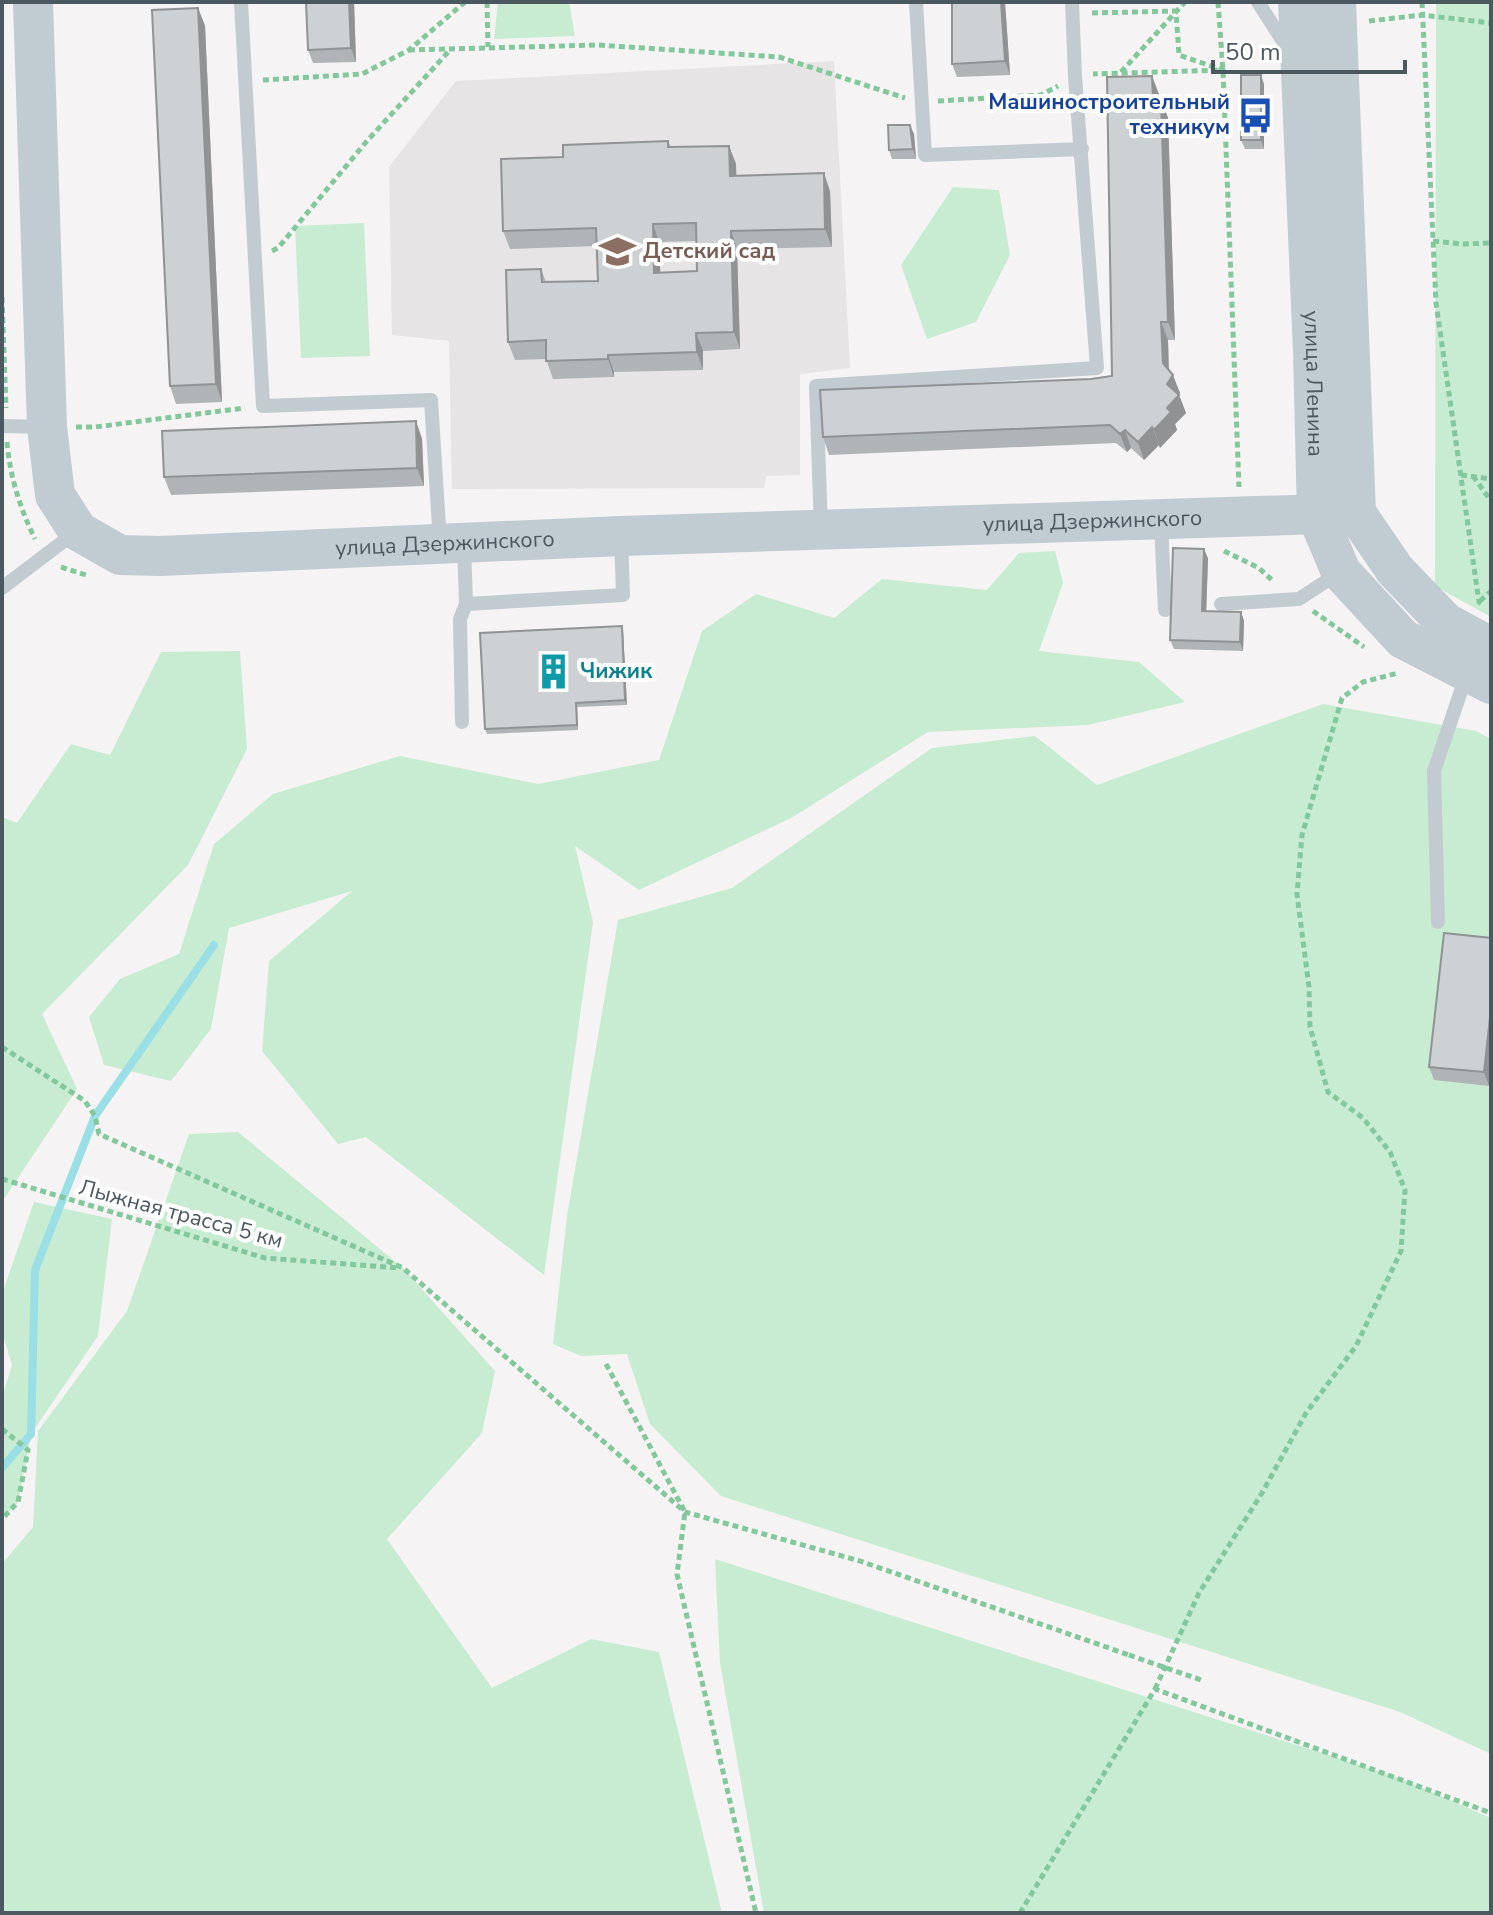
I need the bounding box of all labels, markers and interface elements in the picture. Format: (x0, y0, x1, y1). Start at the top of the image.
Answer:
scale bar (1213, 24, 1405, 74)
text: 50 m (1225, 36, 1281, 68)
place label: Машиностроительный техникум (988, 87, 1230, 142)
bus stop icon: Машиностроительный техникум (1237, 96, 1275, 134)
school or university icon: Детский сад (598, 232, 636, 270)
place label: Детский сад (643, 236, 776, 266)
street label: улица Ленина (1296, 310, 1331, 457)
street label: улица Дзержинского (982, 503, 1203, 540)
street label: улица Дзержинского (335, 524, 555, 563)
building icon: Чижик (535, 652, 573, 690)
place label: Чижик (580, 656, 653, 686)
street label: Лыжная трасса 5 км (76, 1172, 286, 1256)

